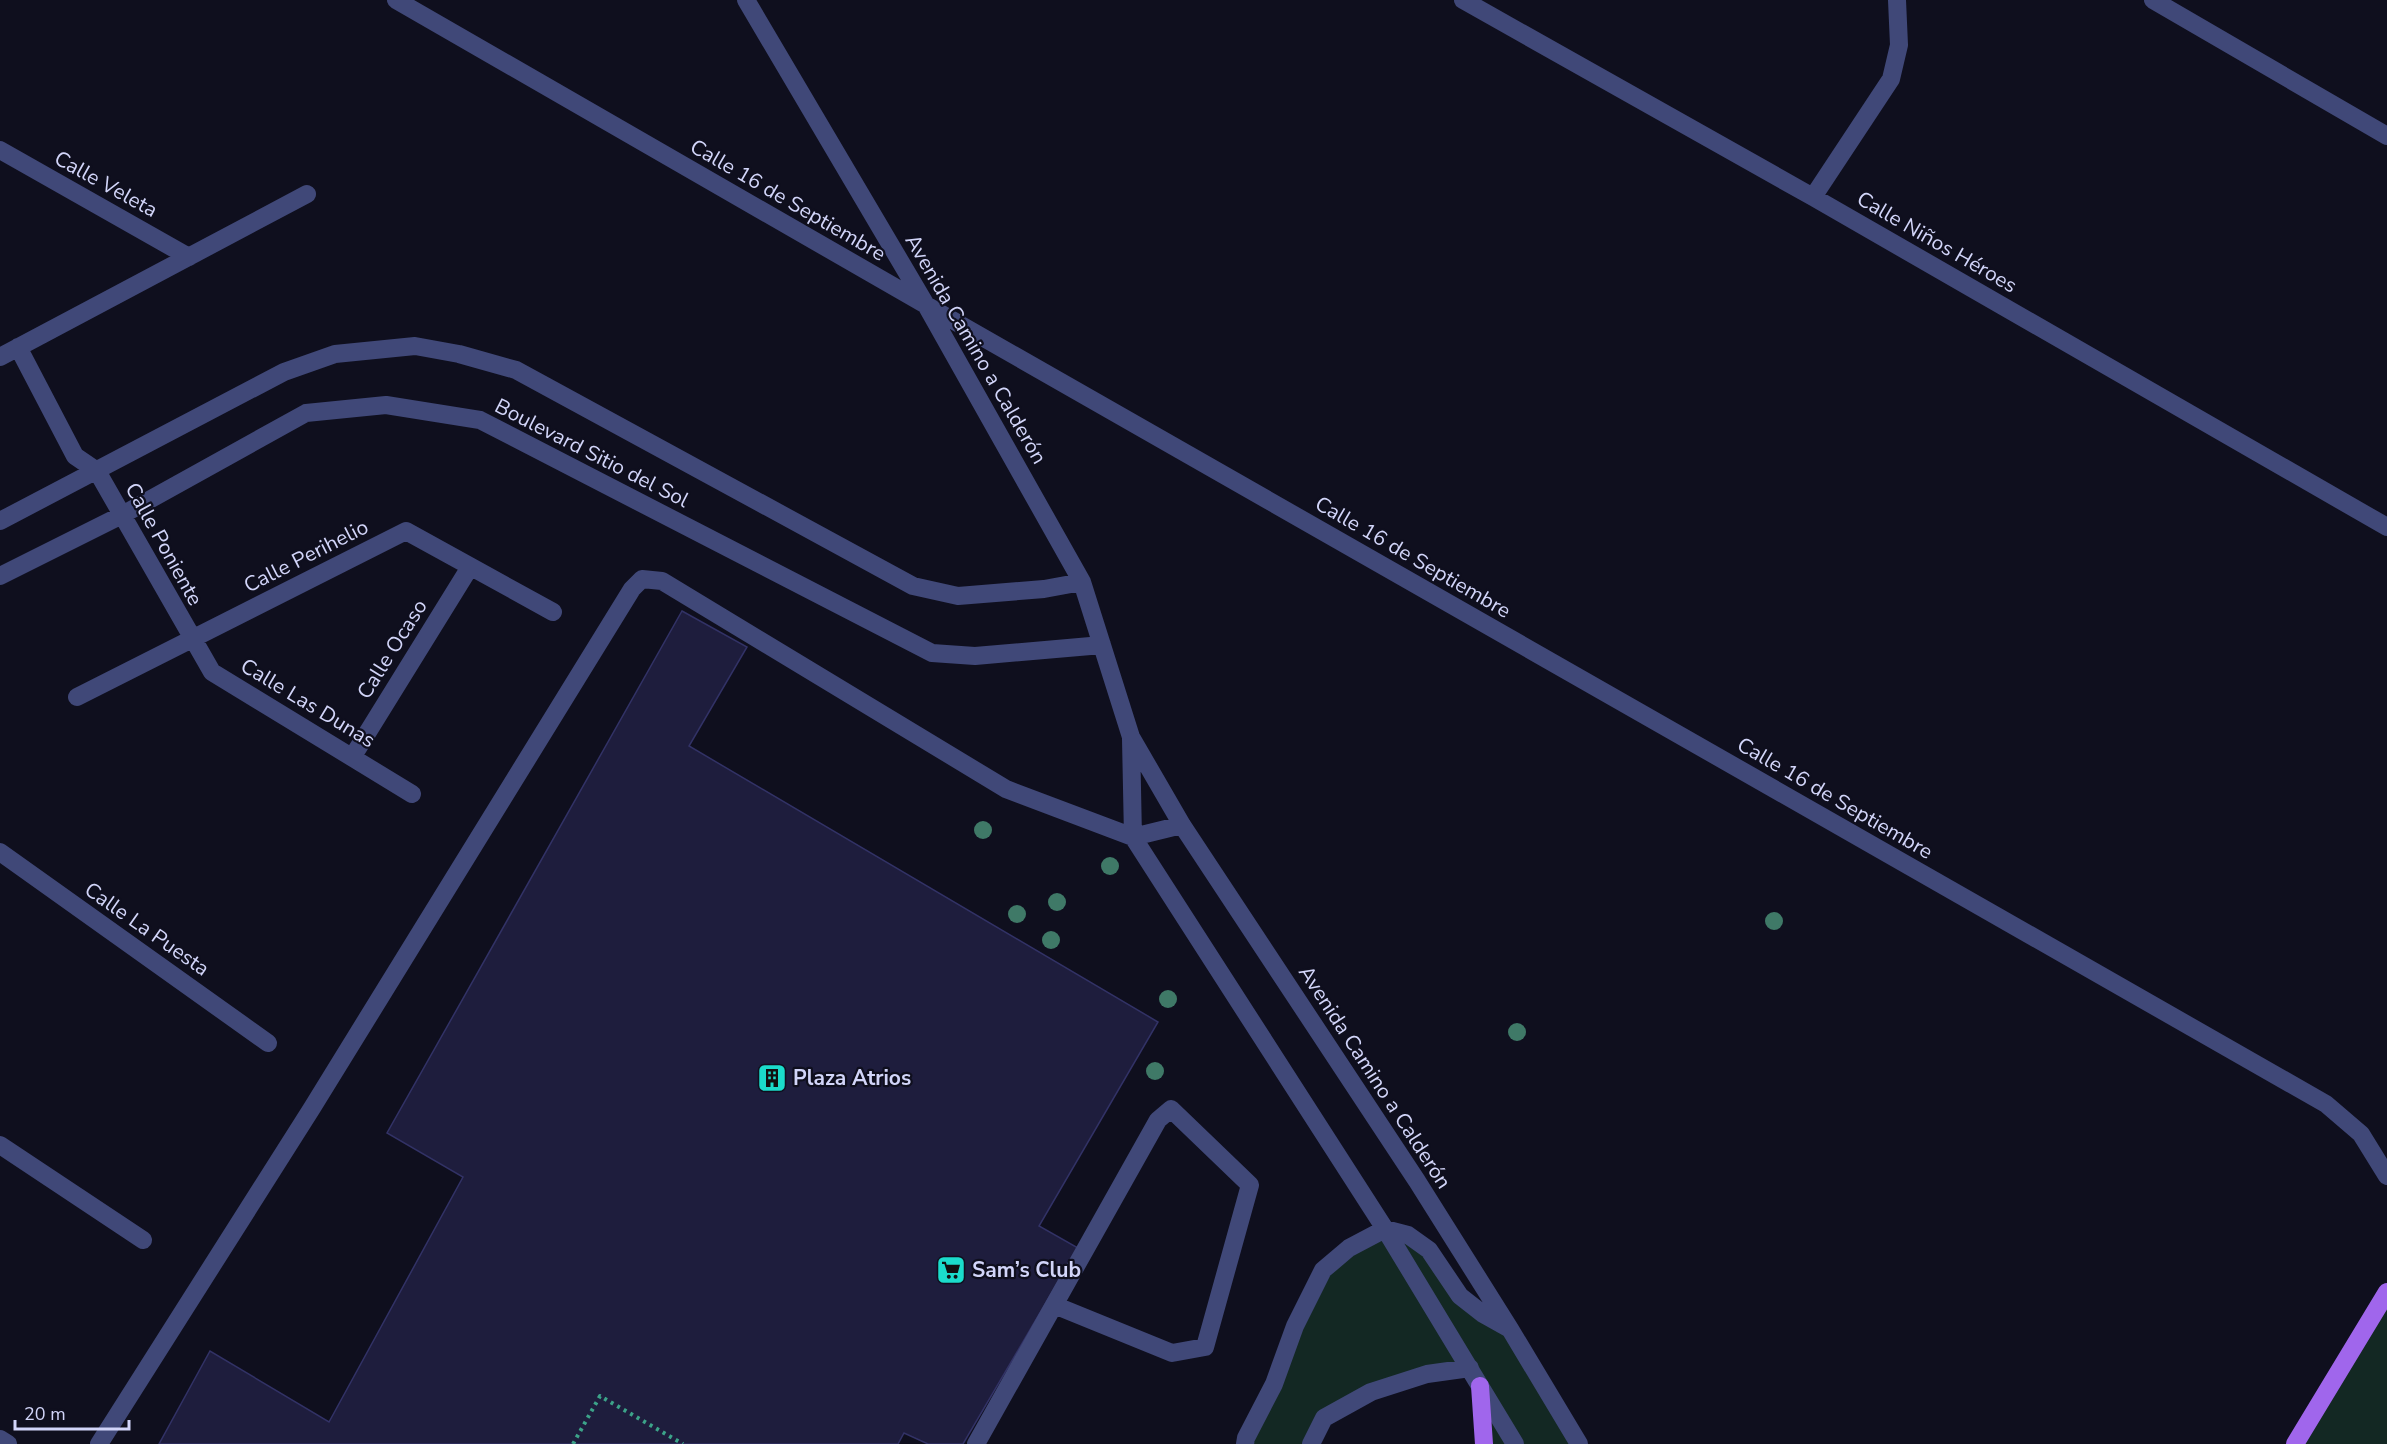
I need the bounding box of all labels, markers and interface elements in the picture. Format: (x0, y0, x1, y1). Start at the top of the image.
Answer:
street label: Calle 16 de Septiembre (685, 132, 891, 268)
street label: Calle Veleta (49, 144, 163, 224)
street label: Calle Niños Héroes (1852, 185, 2022, 299)
street label: Avenida Camino a Calderón (899, 229, 1053, 469)
street label: Boulevard Sitio del Sol (490, 392, 695, 515)
street label: Calle Poniente (119, 477, 209, 611)
street label: Calle 16 de Septiembre (1310, 489, 1516, 625)
street label: Calle Perihelio (239, 513, 373, 599)
street label: Calle Ocaso (350, 594, 434, 704)
street label: Calle Las Dunas (235, 652, 381, 754)
street label: Calle 16 de Septiembre (1732, 730, 1938, 866)
street label: Calle La Puesta (79, 876, 215, 982)
street label: Avenida Camino a Calderón (1292, 960, 1458, 1194)
building icon: Plaza Atrios (756, 1062, 788, 1094)
place label: Plaza Atrios (793, 1064, 911, 1092)
supermarket icon: Sam’s Club (935, 1254, 967, 1286)
place label: Sam’s Club (972, 1256, 1081, 1284)
scale bar (15, 1393, 129, 1431)
text: 20 m (24, 1402, 66, 1426)

